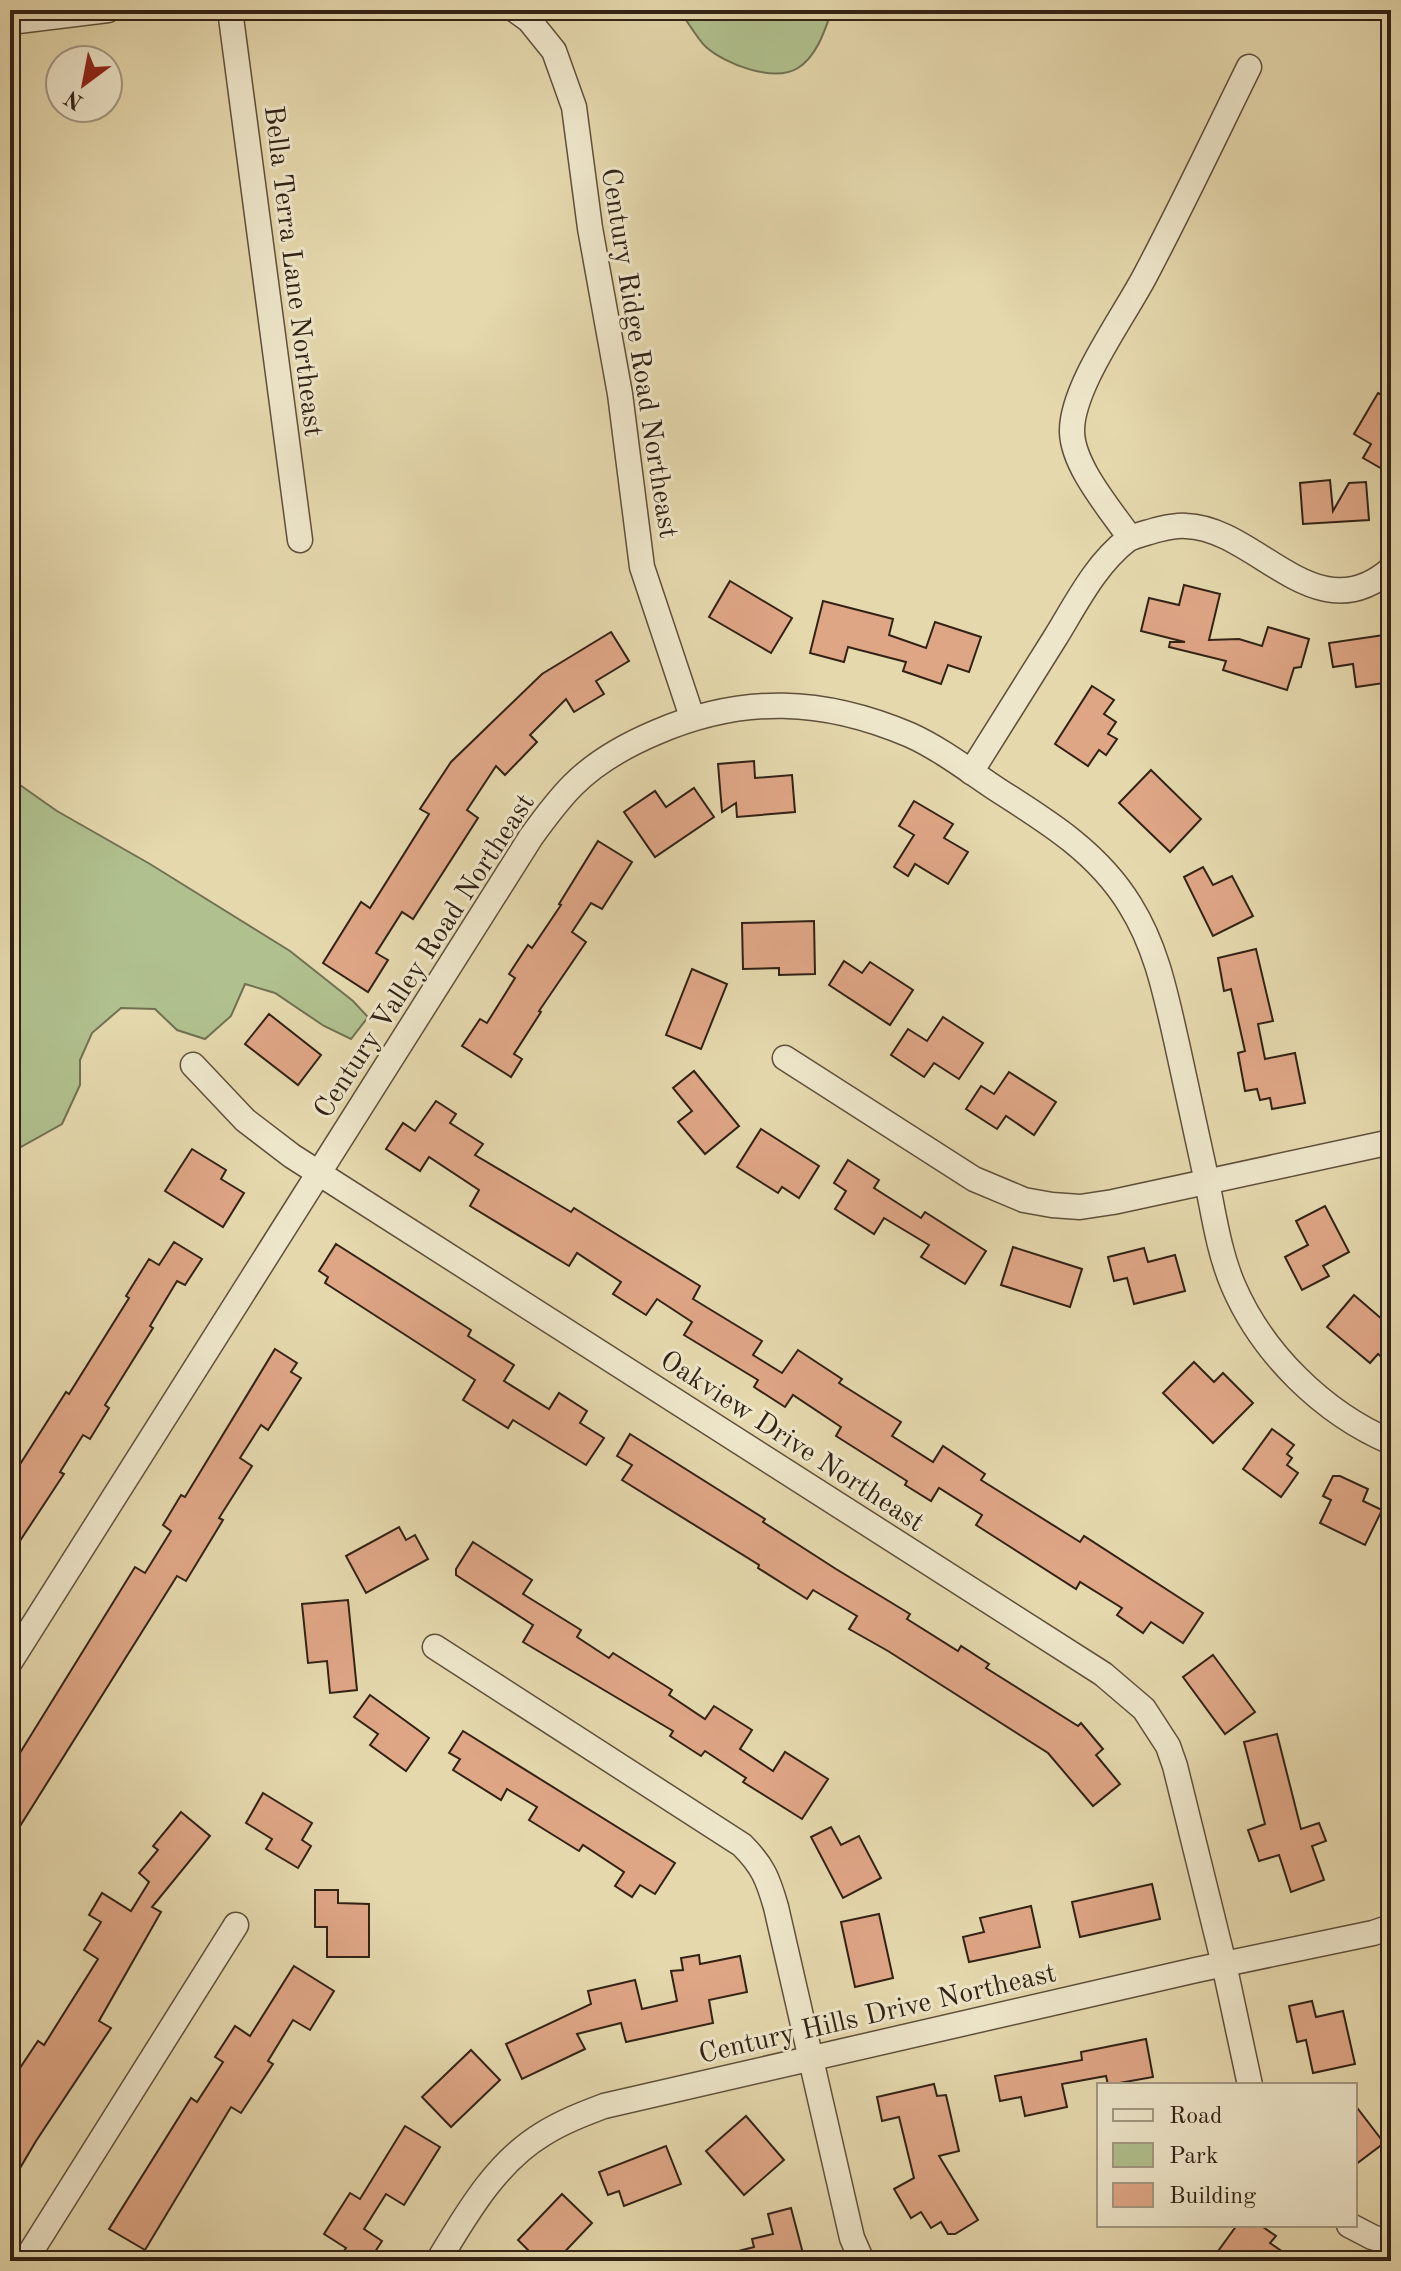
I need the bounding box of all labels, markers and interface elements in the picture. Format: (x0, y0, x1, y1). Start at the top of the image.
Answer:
north arrow (44, 44, 124, 124)
text: N (61, 85, 87, 113)
street label: Bella Terra Lane Northeast (258, 104, 326, 439)
street label: Century Ridge Road Northeast (595, 166, 681, 541)
street label: Century Valley Road Northeast (310, 789, 541, 1124)
street label: Oakview Drive Northeast (654, 1347, 928, 1538)
street label: Century Hills Drive Northeast (696, 1960, 1059, 2070)
legend (1097, 2083, 1357, 2227)
text: Road (1169, 2105, 1222, 2129)
text: Park (1169, 2145, 1218, 2169)
text: Building (1169, 2185, 1256, 2209)

